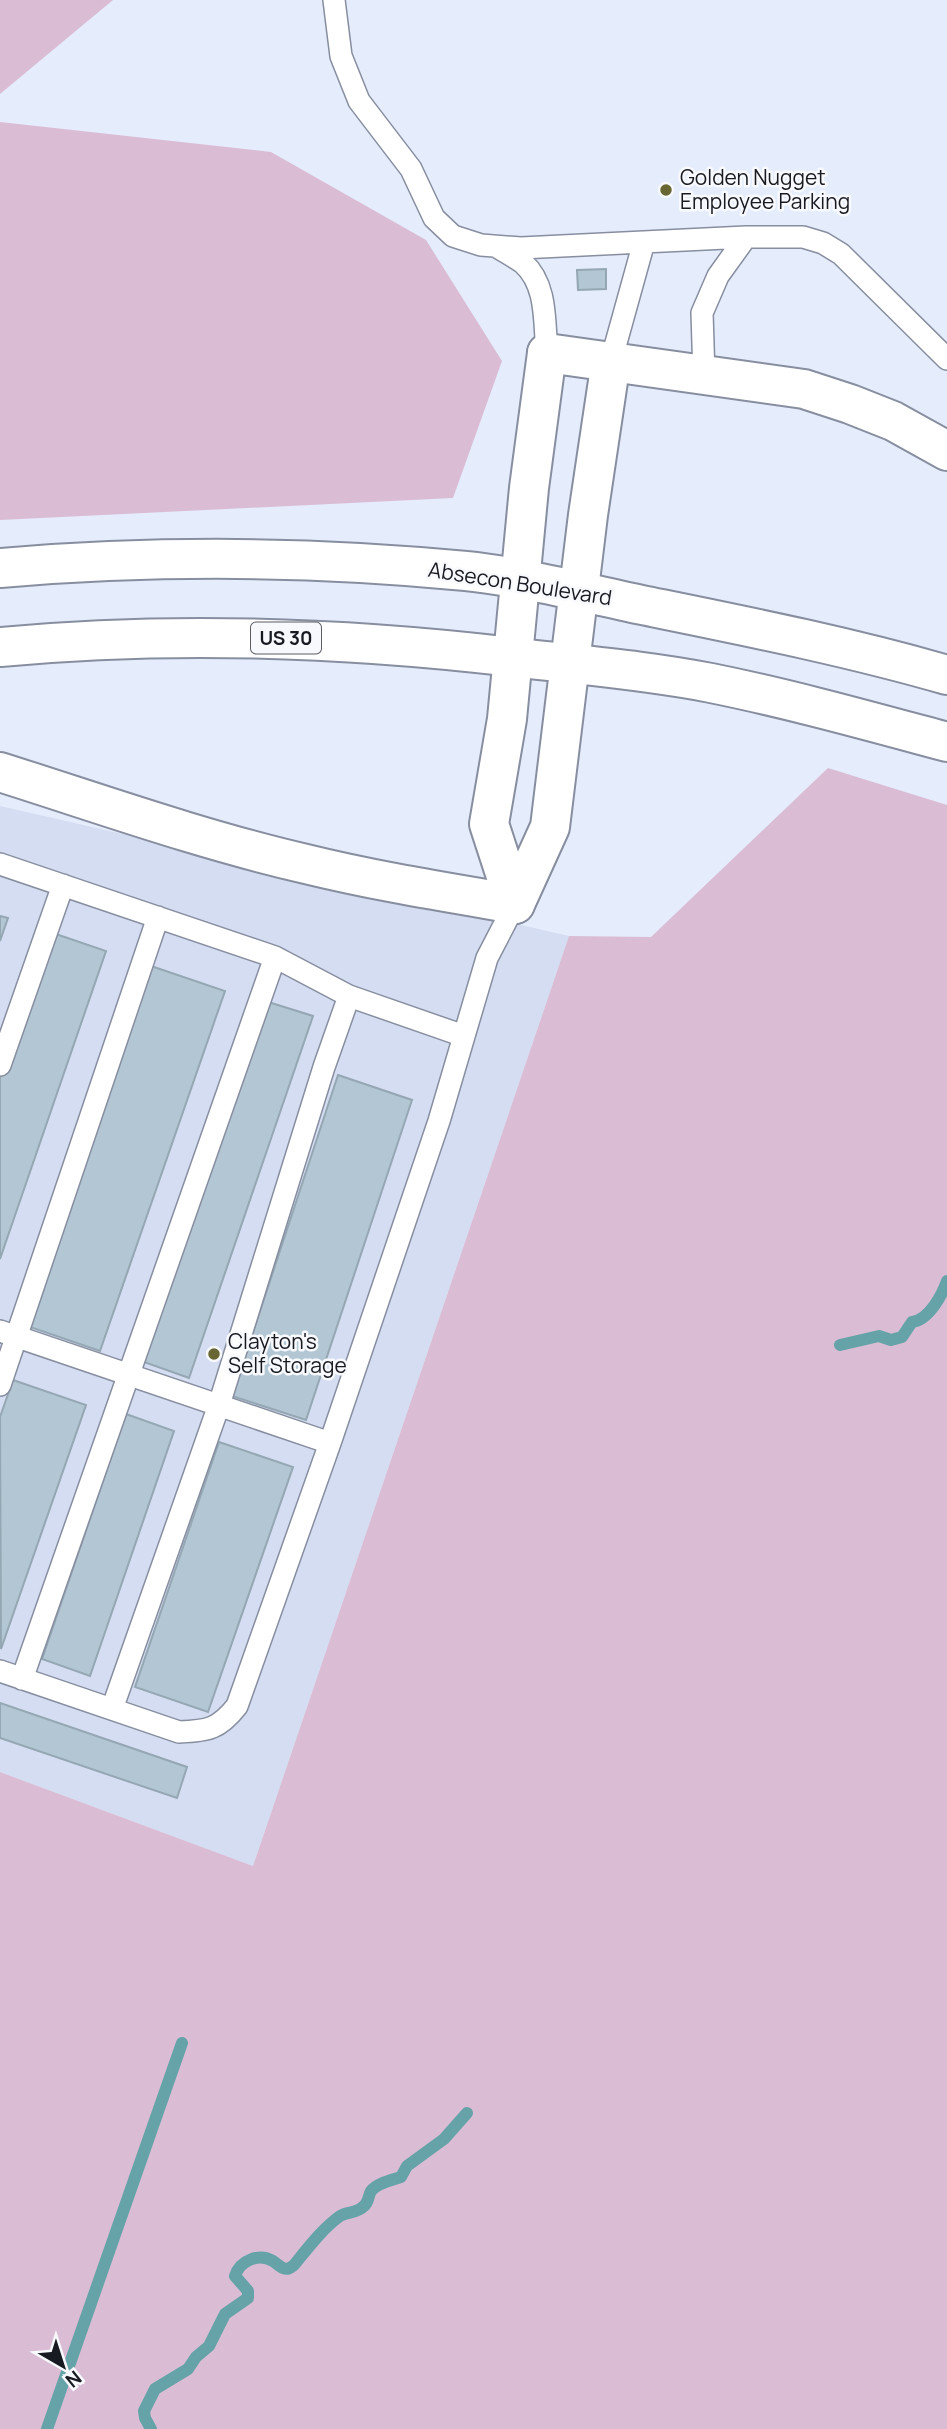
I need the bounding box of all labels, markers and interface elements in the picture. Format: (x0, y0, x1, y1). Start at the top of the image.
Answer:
place label: Golden Nugget Employee Parking (680, 163, 850, 215)
marker: Golden Nugget Employee Parking (658, 182, 674, 198)
street label: Absecon Boulevard (426, 555, 614, 611)
road number: US 30 (251, 622, 321, 653)
place label: Clayton's Self Storage (228, 1327, 347, 1379)
marker: Clayton's Self Storage (206, 1346, 222, 1362)
north arrow (28, 2331, 98, 2401)
text: N (60, 2365, 87, 2394)

